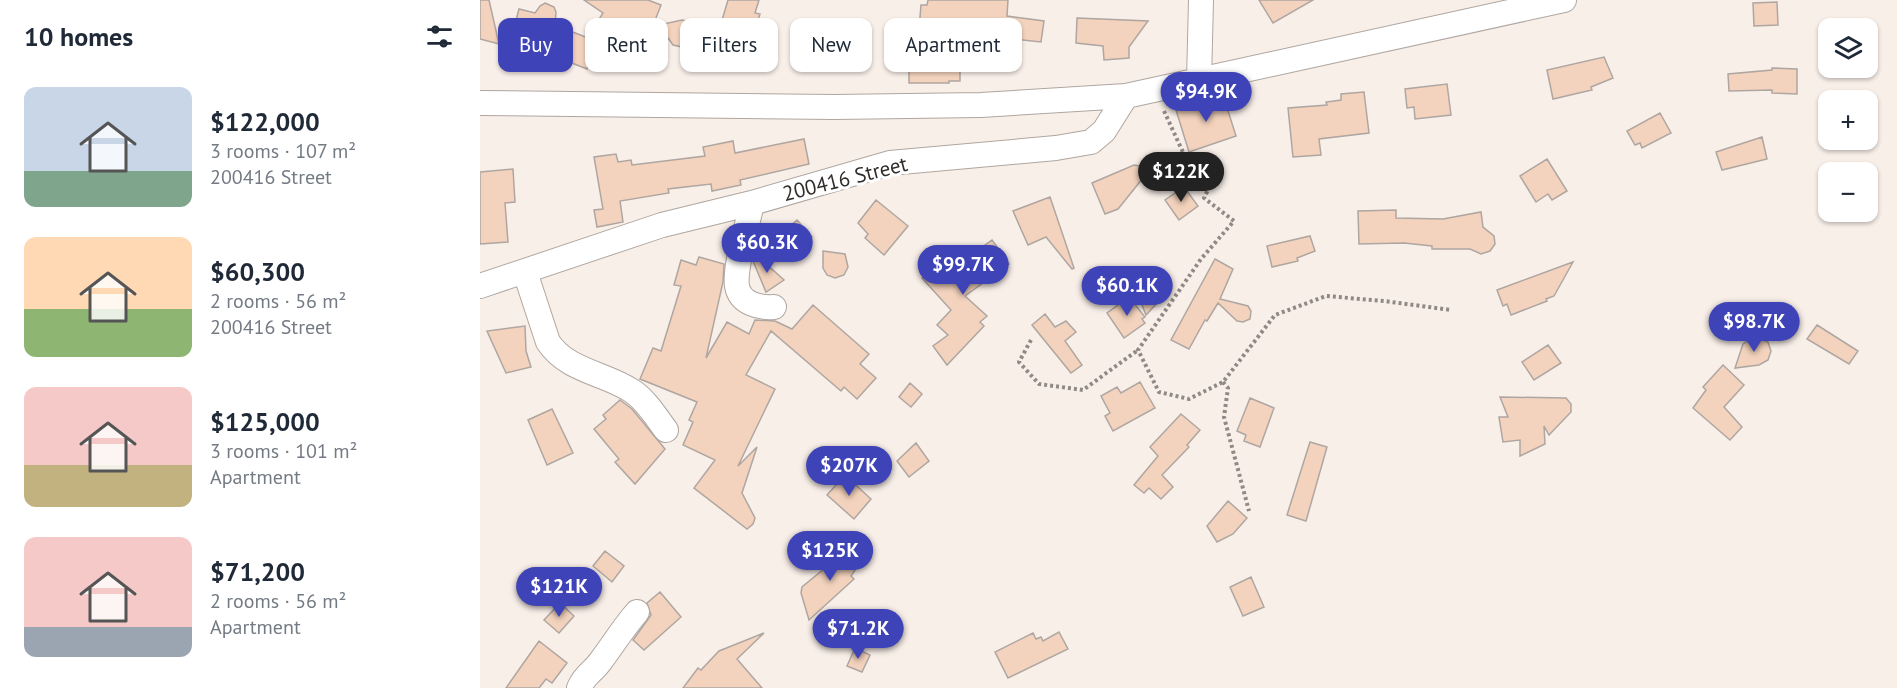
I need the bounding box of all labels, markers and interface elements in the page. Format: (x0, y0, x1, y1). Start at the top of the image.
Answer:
chip: Buy (498, 18, 573, 72)
chip: Rent (585, 18, 668, 72)
chip: Filters (680, 18, 778, 72)
chip: New (790, 18, 872, 72)
chip: Apartment (884, 18, 1022, 72)
map controls (1818, 18, 1878, 222)
button: layers (1818, 18, 1878, 78)
text: 10 homes (24, 20, 133, 53)
icon: filters (423, 20, 456, 53)
pin: $94.9K (1157, 72, 1255, 123)
text: $94.9K (1175, 78, 1237, 104)
button: + (1818, 90, 1878, 150)
text: $122,000 (210, 105, 320, 138)
icon: home (72, 111, 144, 183)
text: 3 rooms · 107 m² (210, 138, 356, 164)
street label: 200416 Street (780, 150, 910, 207)
pin: $122K (1139, 152, 1223, 203)
text: $122K (1152, 158, 1210, 184)
button: − (1818, 162, 1878, 222)
text: 200416 Street (210, 164, 332, 190)
pin: $60.3K (718, 223, 816, 274)
text: $60.3K (736, 229, 798, 255)
pin: $99.7K (914, 245, 1012, 296)
text: $99.7K (932, 251, 994, 277)
text: $60,300 (210, 255, 305, 288)
icon: home (72, 261, 144, 333)
pin: $60.1K (1078, 266, 1176, 317)
text: $60.1K (1096, 272, 1158, 298)
text: 2 rooms · 56 m² (210, 288, 346, 314)
pin: $98.7K (1705, 302, 1803, 353)
text: $98.7K (1723, 308, 1785, 334)
text: 200416 Street (210, 314, 332, 340)
text: $125,000 (210, 405, 320, 438)
icon: home (72, 411, 144, 483)
text: 3 rooms · 101 m² (210, 438, 357, 464)
pin: $207K (807, 446, 891, 497)
text: $207K (820, 452, 878, 478)
text: Apartment (210, 464, 301, 490)
pin: $125K (788, 531, 872, 582)
text: $125K (801, 537, 859, 563)
text: $71,200 (210, 555, 305, 588)
icon: home (72, 561, 144, 633)
pin: $121K (517, 567, 601, 618)
text: $121K (530, 573, 588, 599)
text: 2 rooms · 56 m² (210, 588, 346, 614)
pin: $71.2K (809, 609, 907, 660)
text: Apartment (210, 614, 301, 640)
text: $71.2K (827, 615, 889, 641)

